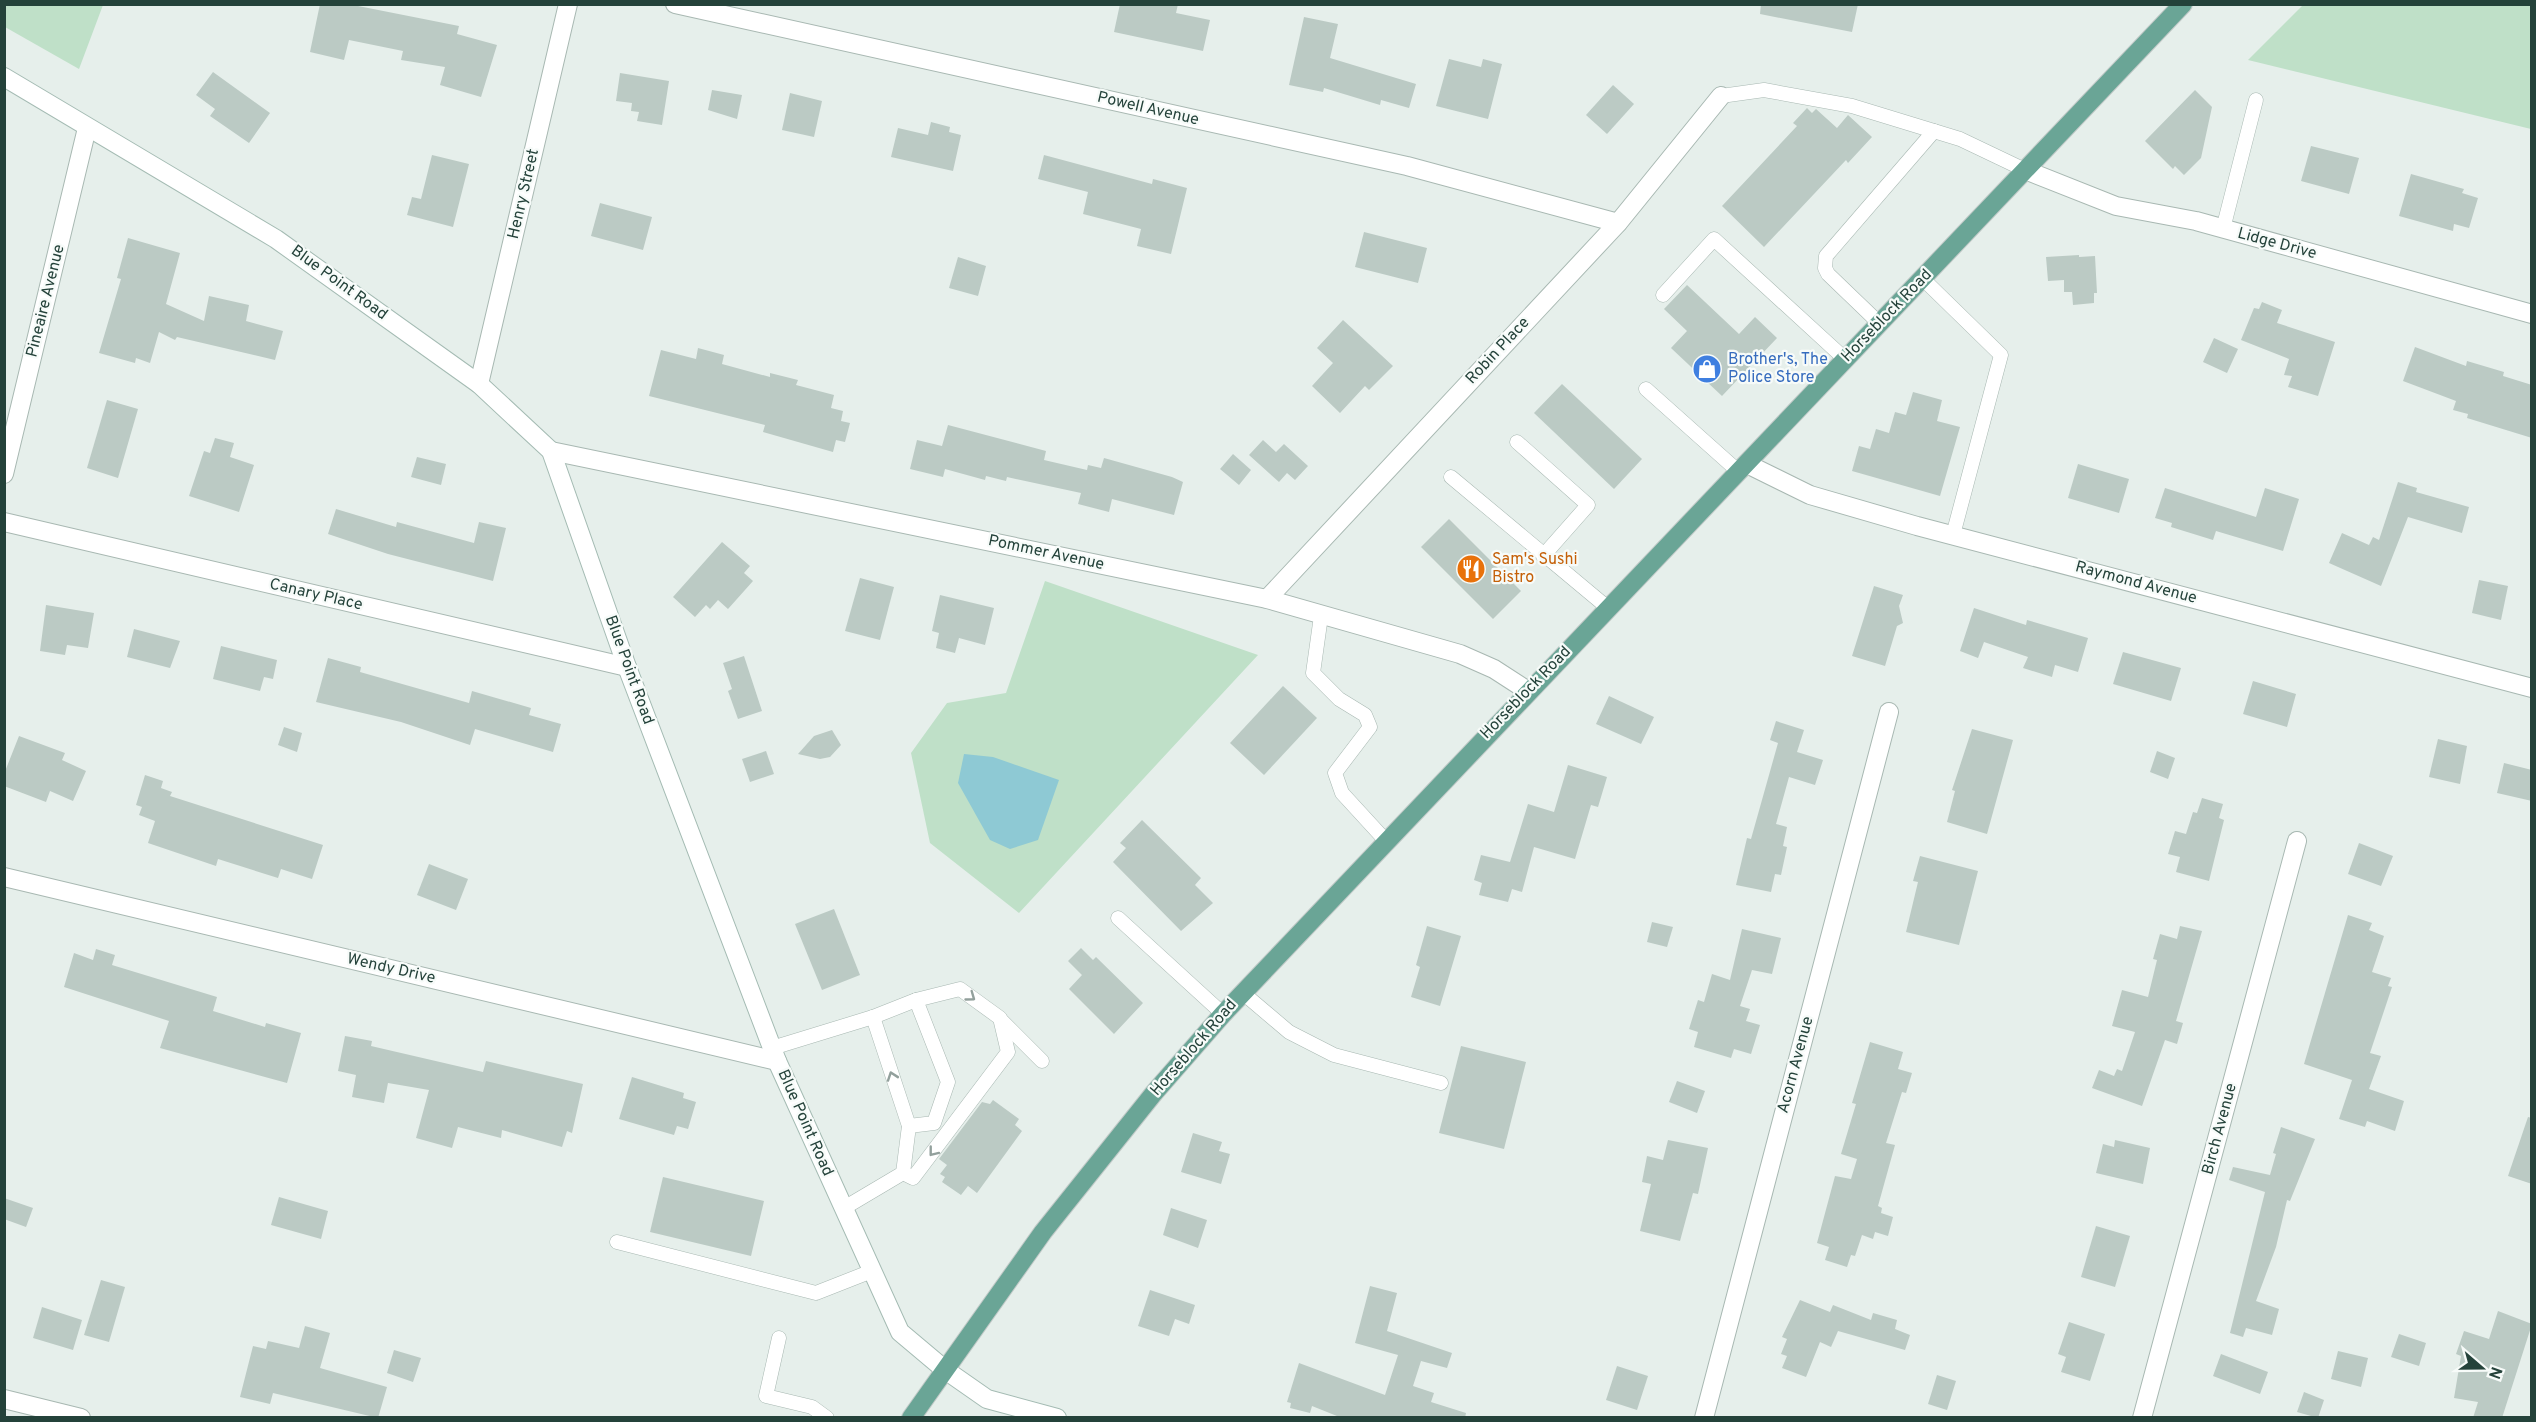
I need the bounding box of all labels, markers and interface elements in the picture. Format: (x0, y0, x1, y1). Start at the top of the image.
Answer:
street label: Powell Avenue (1095, 88, 1201, 130)
street label: Henry Street (504, 147, 544, 241)
street label: Lidge Drive (2235, 224, 2319, 264)
street label: Blue Point Road (287, 241, 391, 325)
street label: Pineaire Avenue (22, 243, 70, 359)
street label: Horseblock Road (1838, 265, 1936, 367)
street label: Robin Place (1462, 313, 1534, 389)
place label: Brother's, The Police Store (1728, 350, 1828, 388)
shop icon: Brother's, The Police Store (1691, 353, 1723, 385)
street label: Pommer Avenue (986, 531, 1106, 575)
place label: Sam's Sushi Bistro (1492, 550, 1578, 588)
restaurant icon: Sam's Sushi Bistro (1455, 553, 1487, 585)
street label: Raymond Avenue (2073, 557, 2199, 609)
street label: Canary Place (267, 575, 365, 615)
street label: Blue Point Road (600, 613, 658, 727)
street label: Horseblock Road (1477, 642, 1575, 744)
street label: Wendy Drive (345, 949, 437, 989)
one-way arrow (964, 990, 975, 1001)
street label: Horseblock Road (1147, 995, 1241, 1101)
street label: Acorn Avenue (1773, 1014, 1819, 1116)
street label: Blue Point Road (773, 1067, 837, 1179)
one-way arrow (887, 1071, 900, 1082)
street label: Birch Avenue (2198, 1081, 2242, 1177)
one-way arrow (930, 1145, 941, 1156)
north arrow (2452, 1338, 2512, 1398)
text: N (2483, 1364, 2506, 1381)

